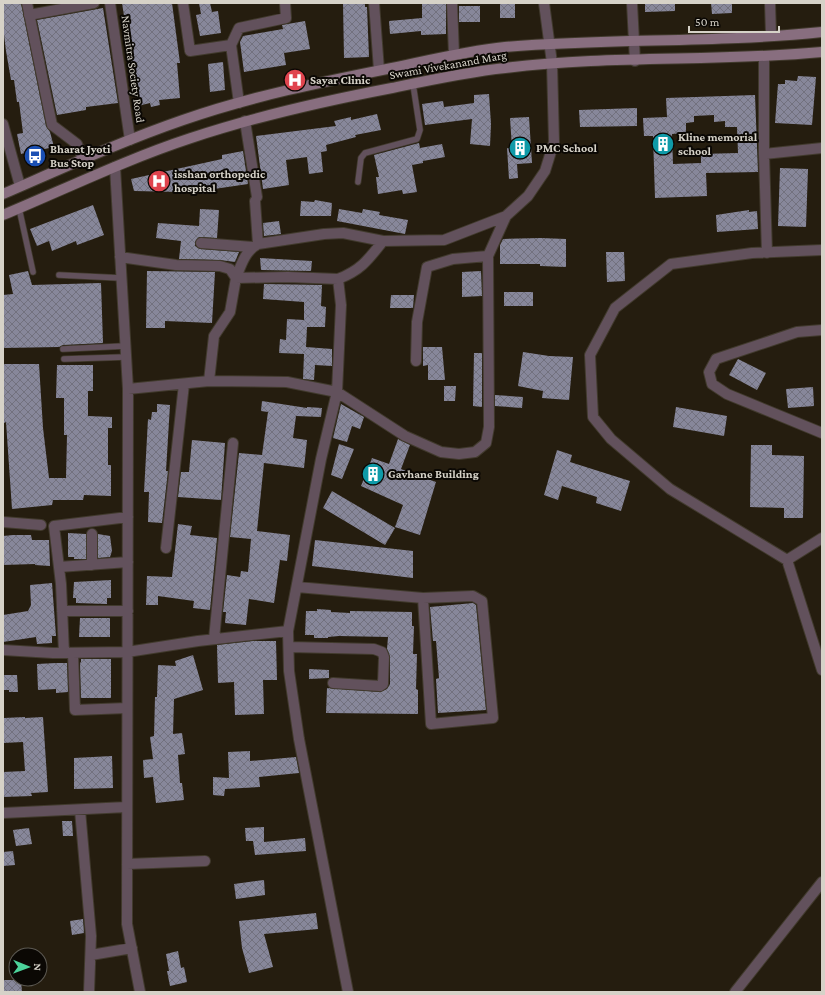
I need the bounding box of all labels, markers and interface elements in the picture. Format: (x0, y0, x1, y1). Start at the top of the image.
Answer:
scale bar (689, 8, 779, 34)
street label: Navmitra Society Road (119, 14, 148, 124)
text: 50 m (695, 15, 720, 29)
street label: Swami Vivekanand Marg (388, 48, 508, 82)
hospital icon: Sayar Clinic (282, 67, 308, 93)
place label: Sayar Clinic (310, 73, 371, 87)
place label: Kline memorial school (678, 130, 758, 158)
building icon: Kline memorial school (650, 131, 676, 157)
building icon: PMC School (507, 135, 533, 161)
place label: PMC School (536, 141, 597, 155)
place label: Bharat Jyoti Bus Stop (50, 142, 111, 170)
bus stop icon: Bharat Jyoti Bus Stop (22, 143, 48, 169)
place label: isshan orthopedic hospital (174, 167, 266, 195)
hospital icon: isshan orthopedic hospital (146, 168, 172, 194)
building icon: Gavhane Building (360, 461, 386, 487)
place label: Gavhane Building (388, 467, 479, 481)
north arrow (8, 947, 48, 987)
text: N (32, 963, 44, 972)

